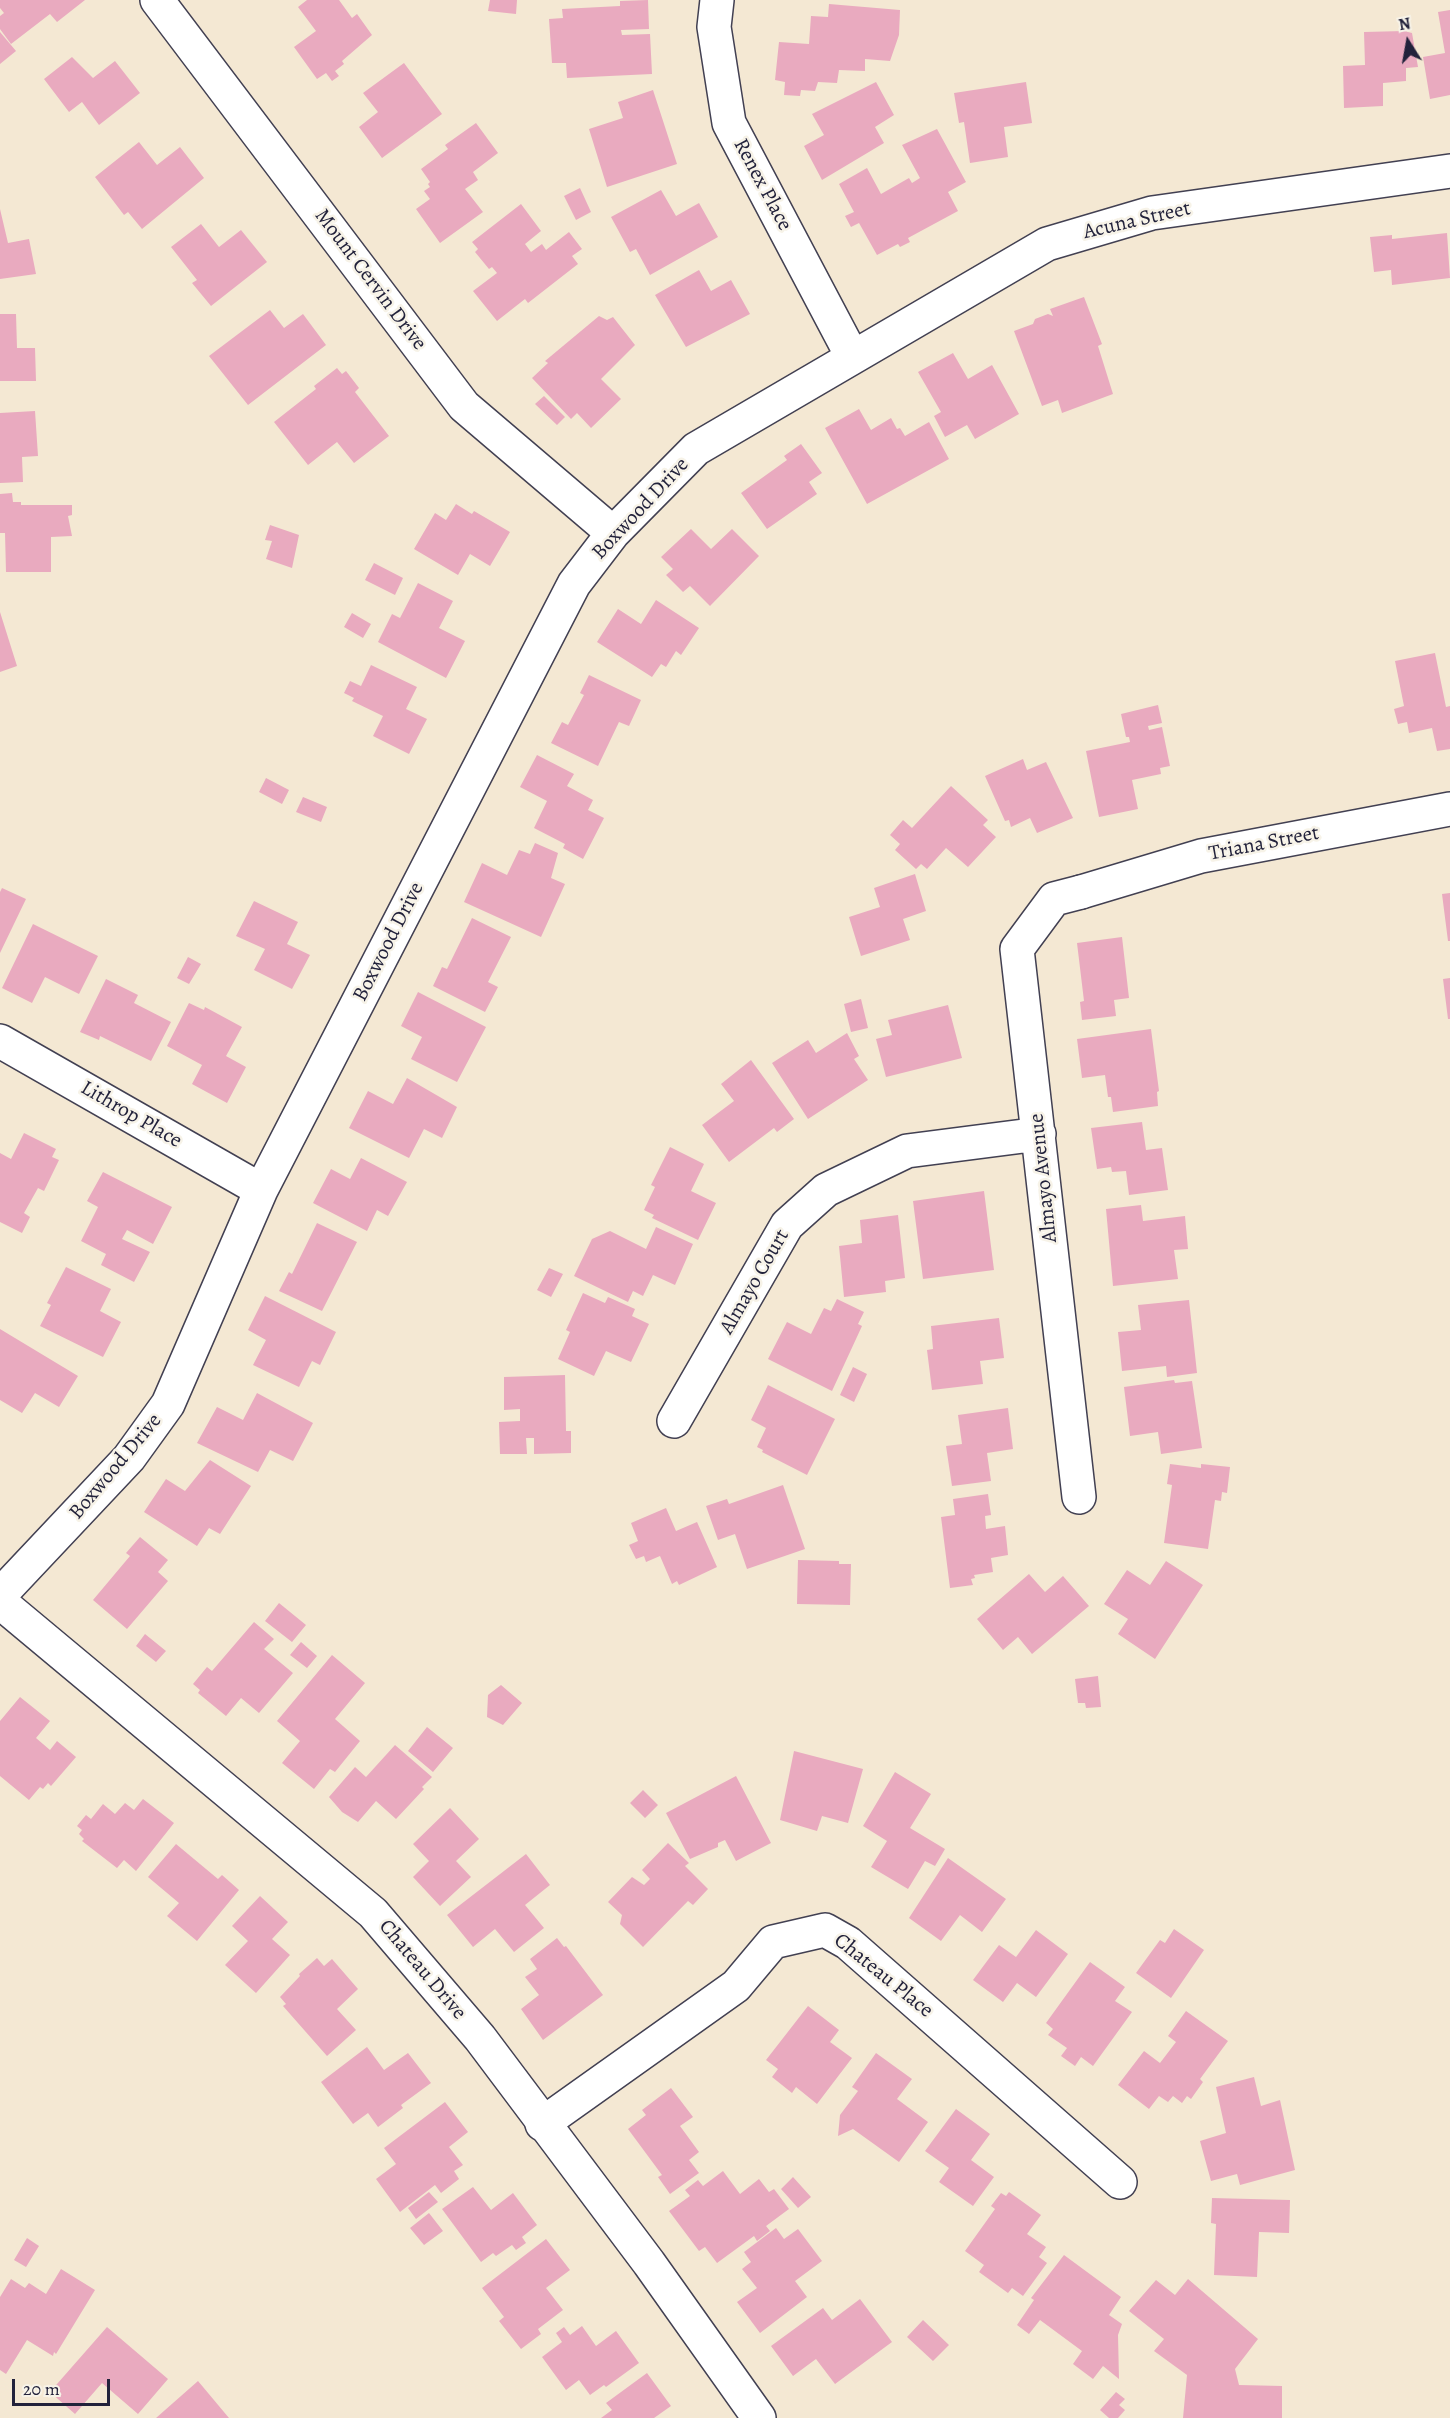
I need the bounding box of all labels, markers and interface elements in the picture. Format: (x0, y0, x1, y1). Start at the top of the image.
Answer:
north arrow (1378, 12, 1438, 72)
text: N (1397, 12, 1412, 36)
street label: Renex Place (727, 135, 797, 235)
street label: Acuna Street (1081, 196, 1193, 246)
street label: Mount Cervin Drive (309, 204, 431, 356)
street label: Boxwood Drive (587, 453, 695, 565)
street label: Triana Street (1207, 821, 1321, 867)
street label: Boxwood Drive (348, 878, 430, 1006)
street label: Lithrop Place (76, 1076, 186, 1154)
street label: Almayo Avenue (1025, 1112, 1063, 1244)
street label: Almayo Court (715, 1225, 795, 1339)
street label: Boxwood Drive (64, 1409, 168, 1525)
street label: Chateau Drive (373, 1915, 471, 2025)
street label: Chateau Place (828, 1928, 938, 2024)
scale bar (15, 2367, 112, 2405)
text: 20 m (23, 2377, 60, 2401)

